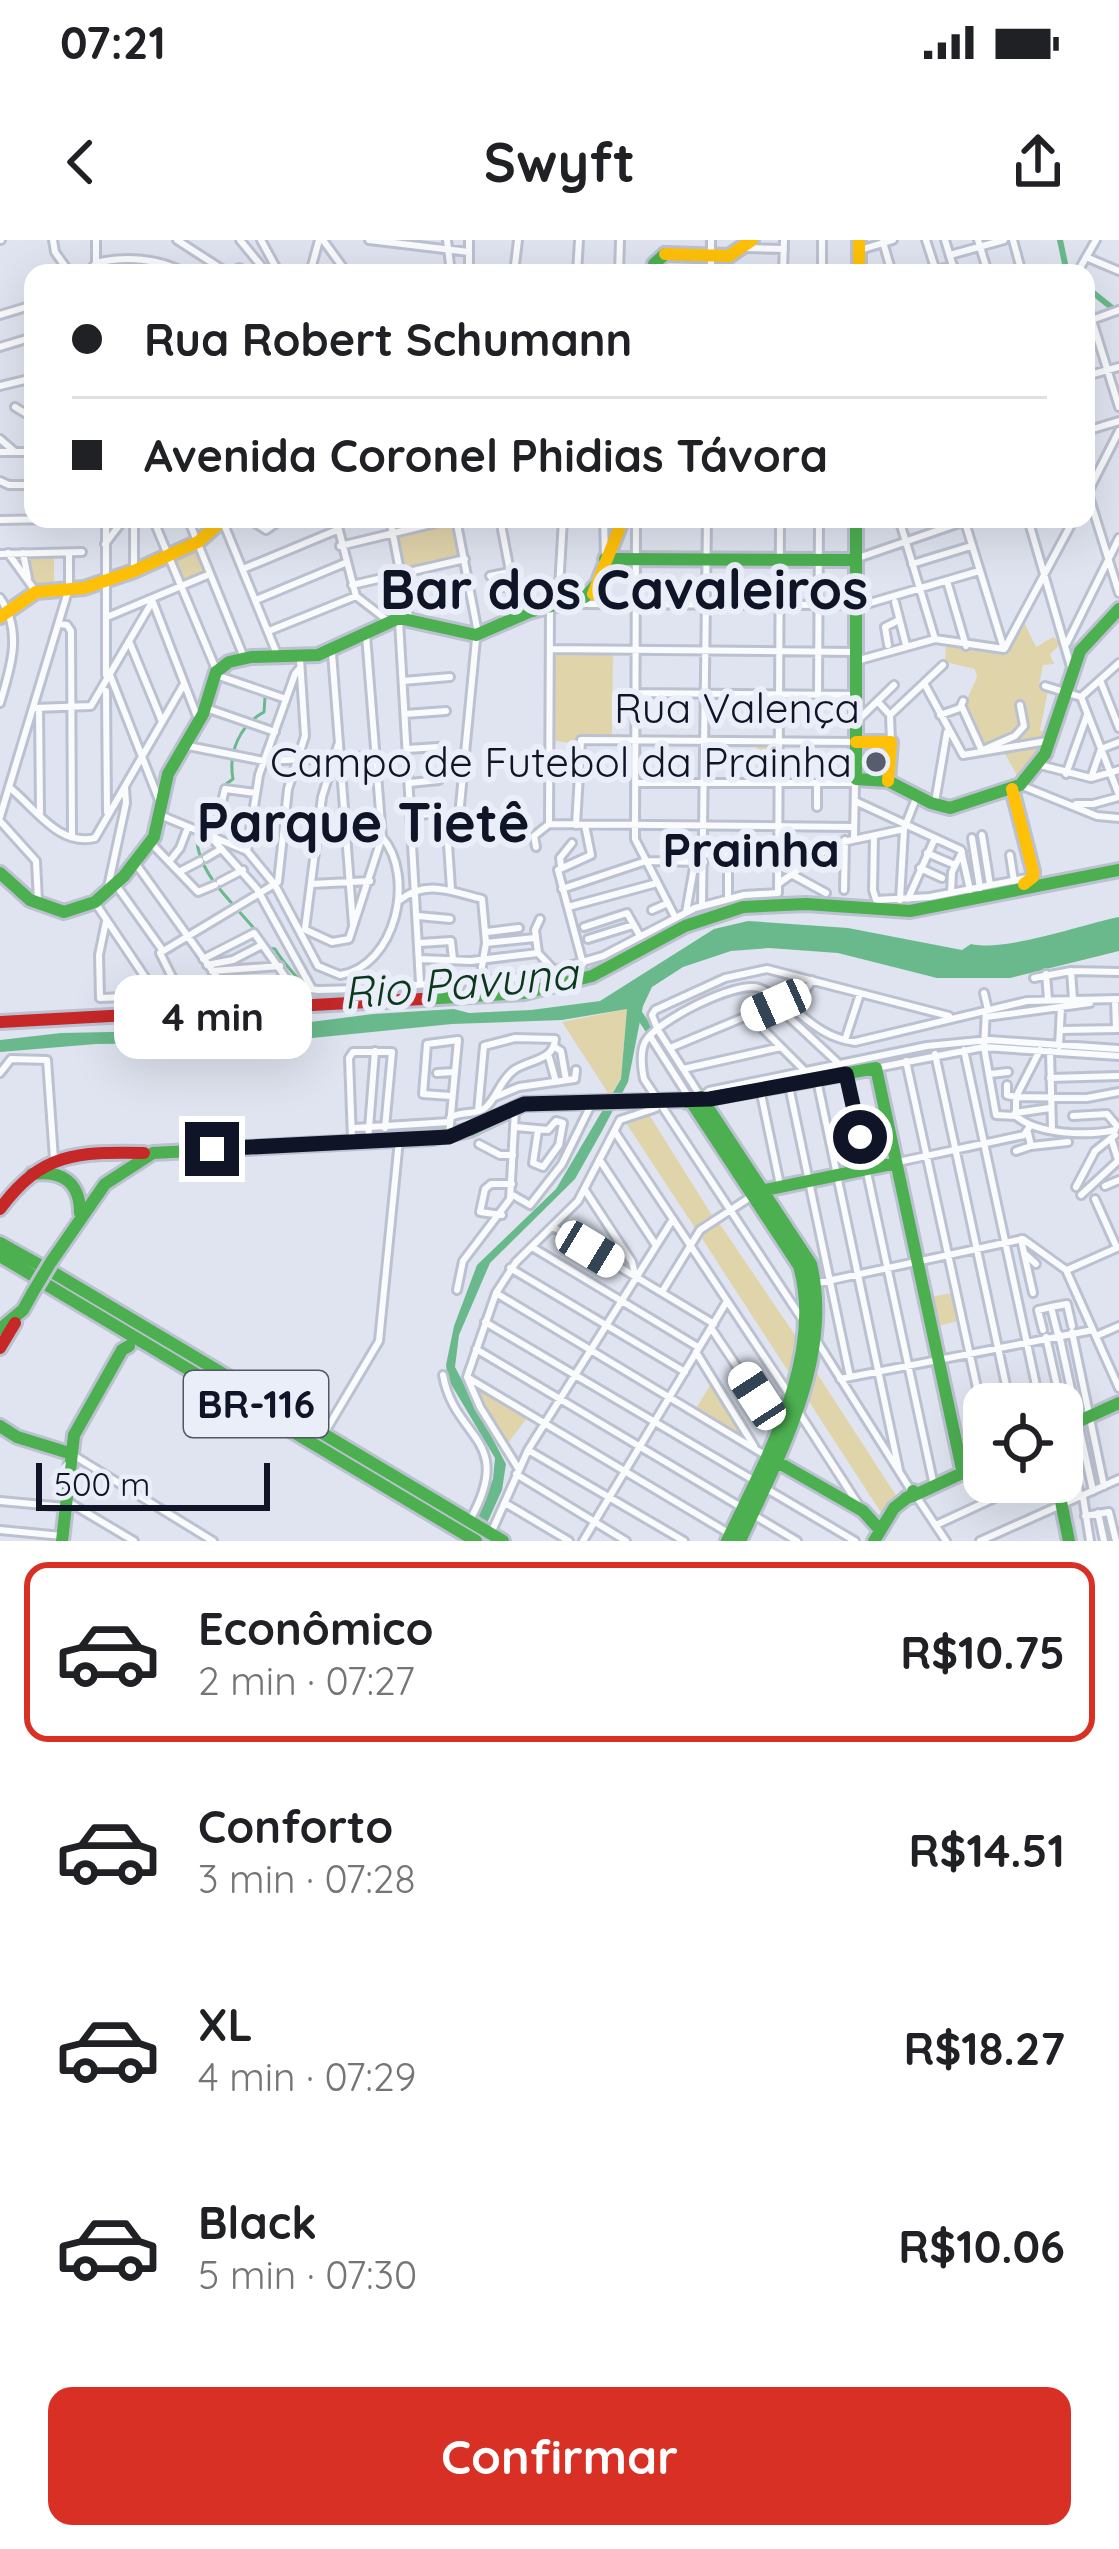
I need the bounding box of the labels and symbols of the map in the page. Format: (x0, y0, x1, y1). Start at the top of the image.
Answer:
district label: Bar dos Cavaleiros (380, 555, 868, 623)
street label: Rua Valença (614, 681, 860, 734)
place label: Campo de Futebol da Prainha (270, 735, 852, 788)
marker: Campo de Futebol da Prainha (863, 749, 889, 775)
district label: Parque Tietê (196, 788, 530, 856)
district label: Prainha (662, 819, 840, 879)
water label: Rio Pavuna (340, 944, 582, 1020)
car (736, 974, 816, 1036)
callout: 4 min (113, 975, 311, 1059)
route start (833, 1110, 887, 1164)
route end (185, 1122, 239, 1176)
car (550, 1215, 630, 1283)
car (722, 1356, 792, 1436)
road number: BR-116 (184, 1371, 328, 1437)
scale bar (36, 1457, 270, 1510)

